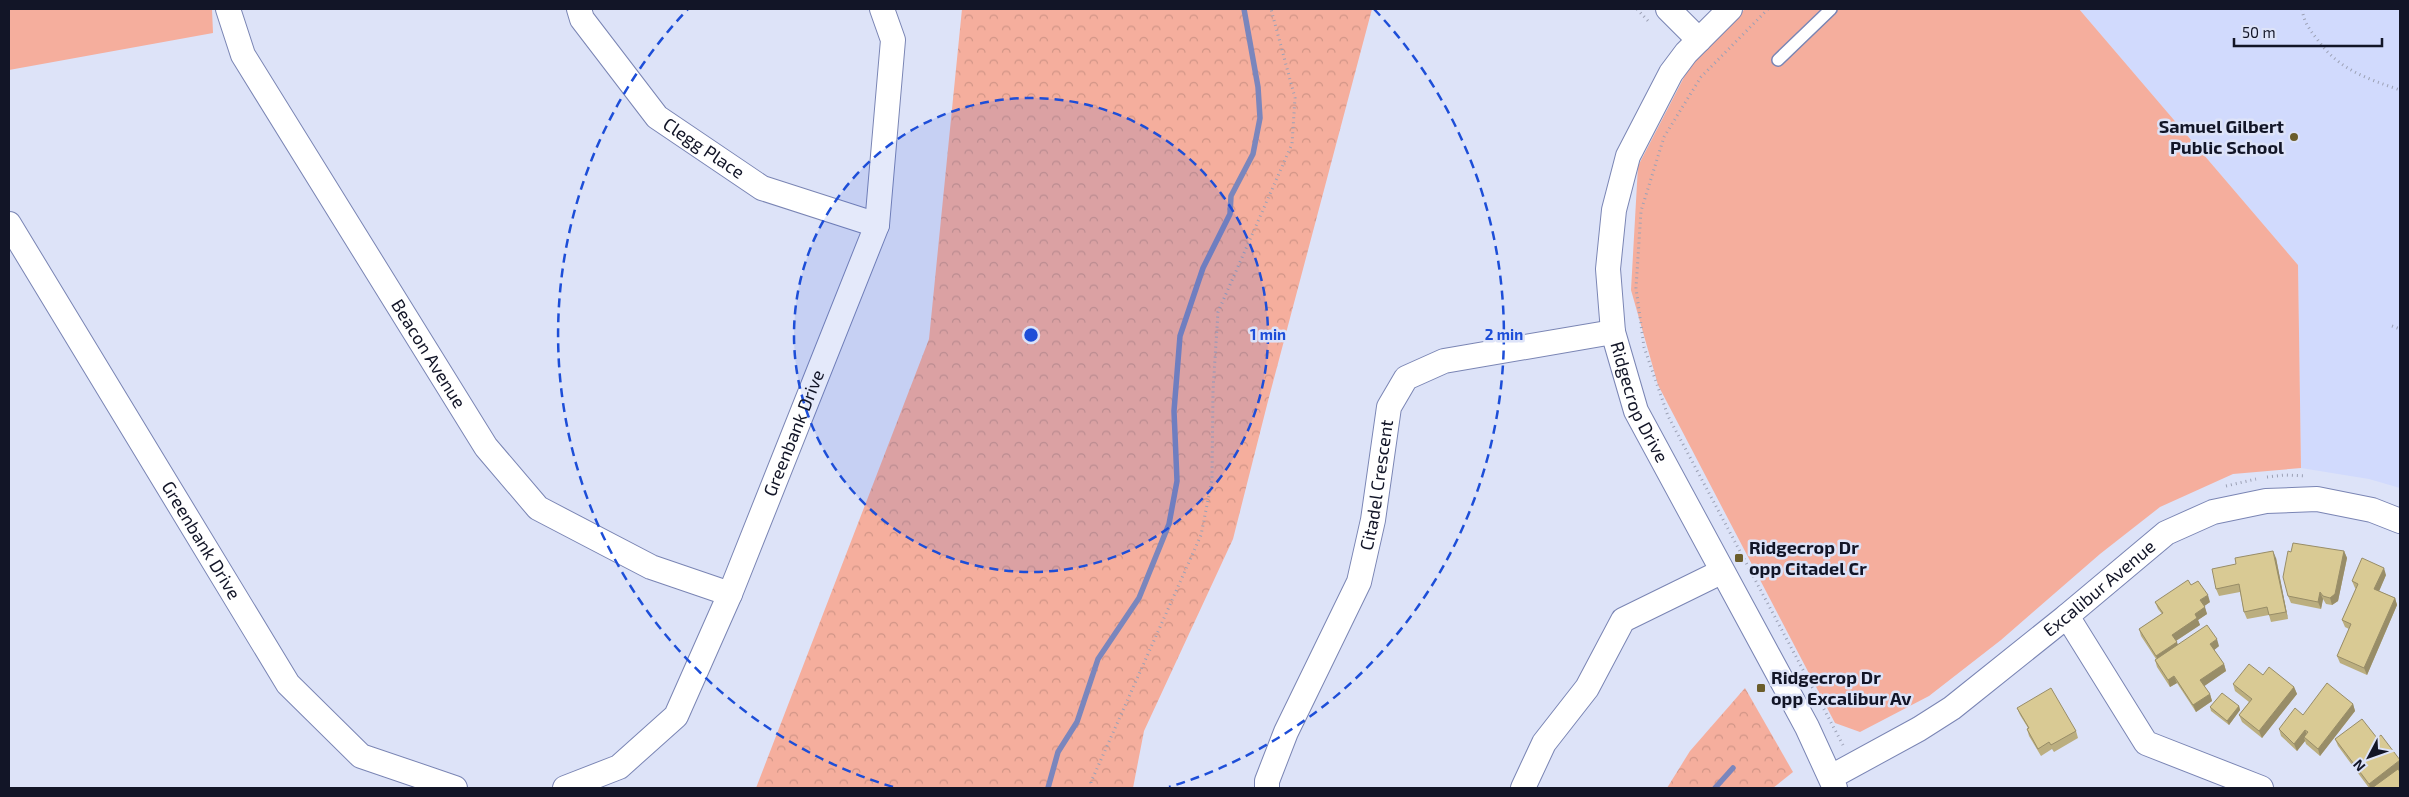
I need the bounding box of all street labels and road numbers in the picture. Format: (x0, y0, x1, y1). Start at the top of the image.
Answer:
street label: Clegg Place (659, 112, 749, 183)
street label: Beacon Avenue (387, 295, 471, 412)
street label: Ridgecrop Drive (1606, 339, 1674, 466)
street label: Greenbank Drive (758, 366, 828, 499)
street label: Citadel Crescent (1354, 418, 1397, 552)
street label: Greenbank Drive (157, 477, 246, 603)
street label: Excalibur Avenue (2038, 535, 2159, 641)

